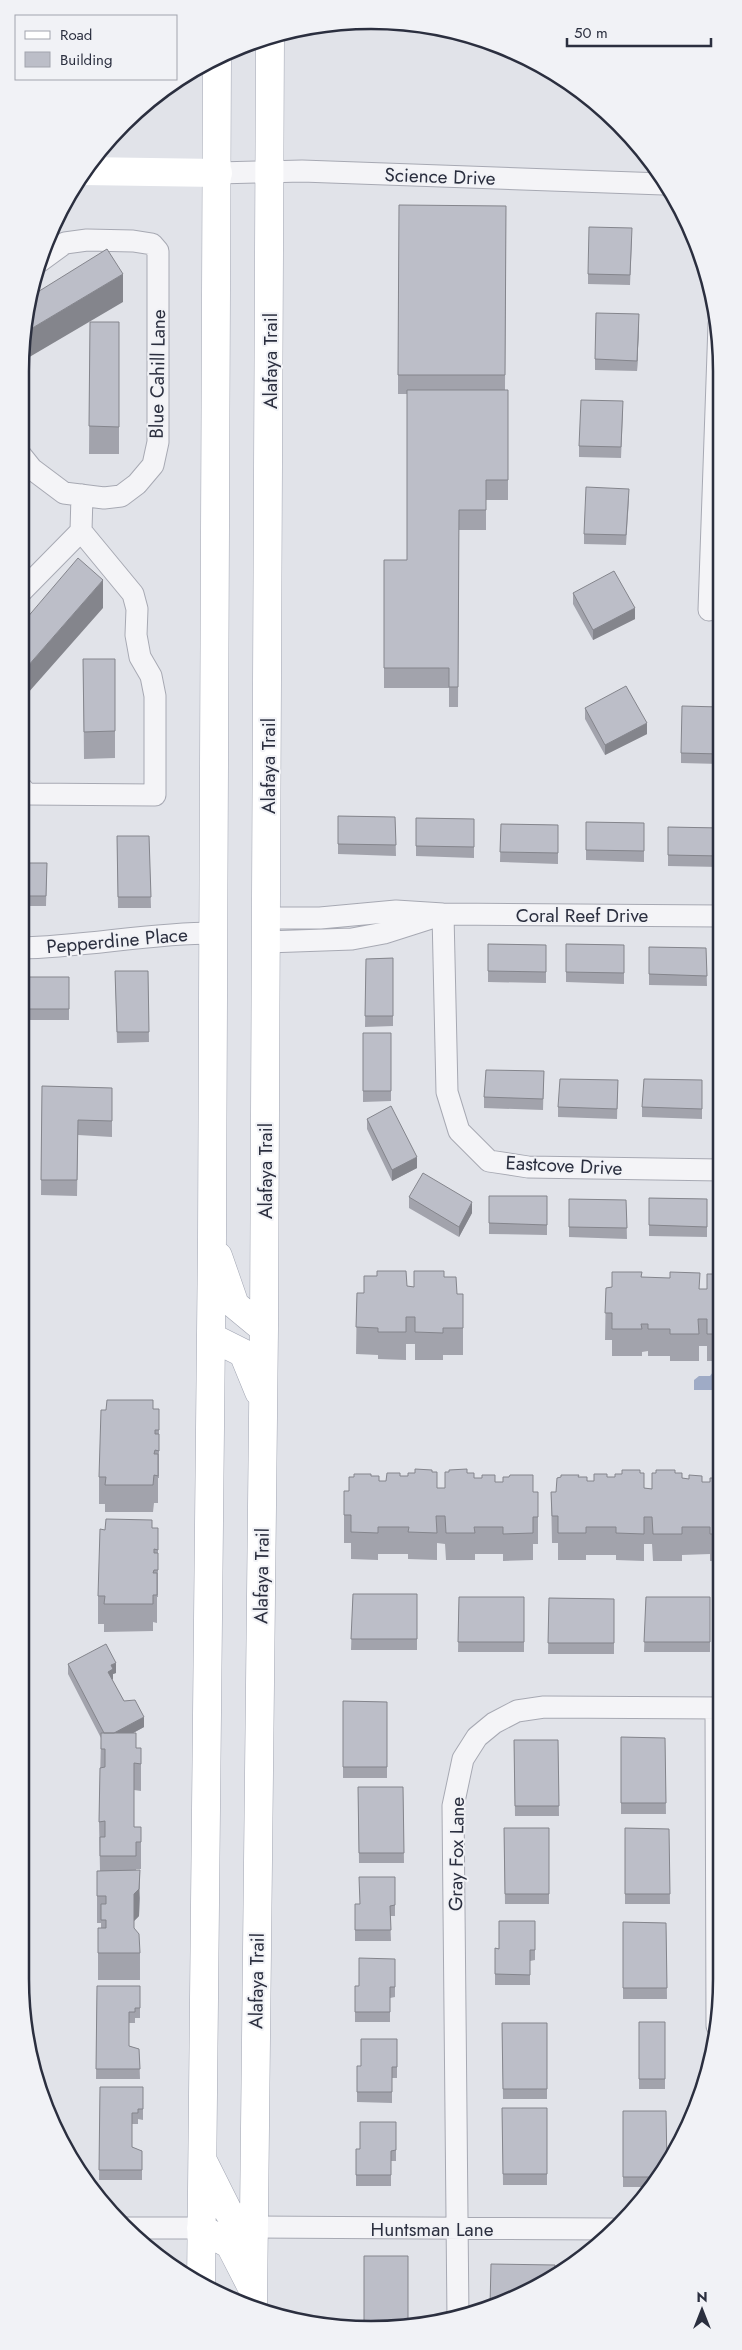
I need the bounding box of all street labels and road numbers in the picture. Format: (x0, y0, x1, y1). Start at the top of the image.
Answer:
street label: Science Drive (384, 161, 496, 192)
street label: Blue Cahill Lane (143, 309, 172, 439)
street label: Alafaya Trail (257, 313, 284, 409)
street label: Alafaya Trail (255, 718, 282, 814)
street label: Coral Reef Drive (516, 902, 649, 929)
street label: Pepperdine Place (45, 921, 189, 960)
street label: Alafaya Trail (252, 1123, 279, 1219)
street label: Eastcove Drive (505, 1149, 623, 1182)
street label: Alafaya Trail (247, 1528, 276, 1624)
street label: Gray Fox Lane (442, 1796, 471, 1911)
street label: Alafaya Trail (242, 1933, 271, 2029)
street label: Huntsman Lane (371, 2216, 494, 2243)

